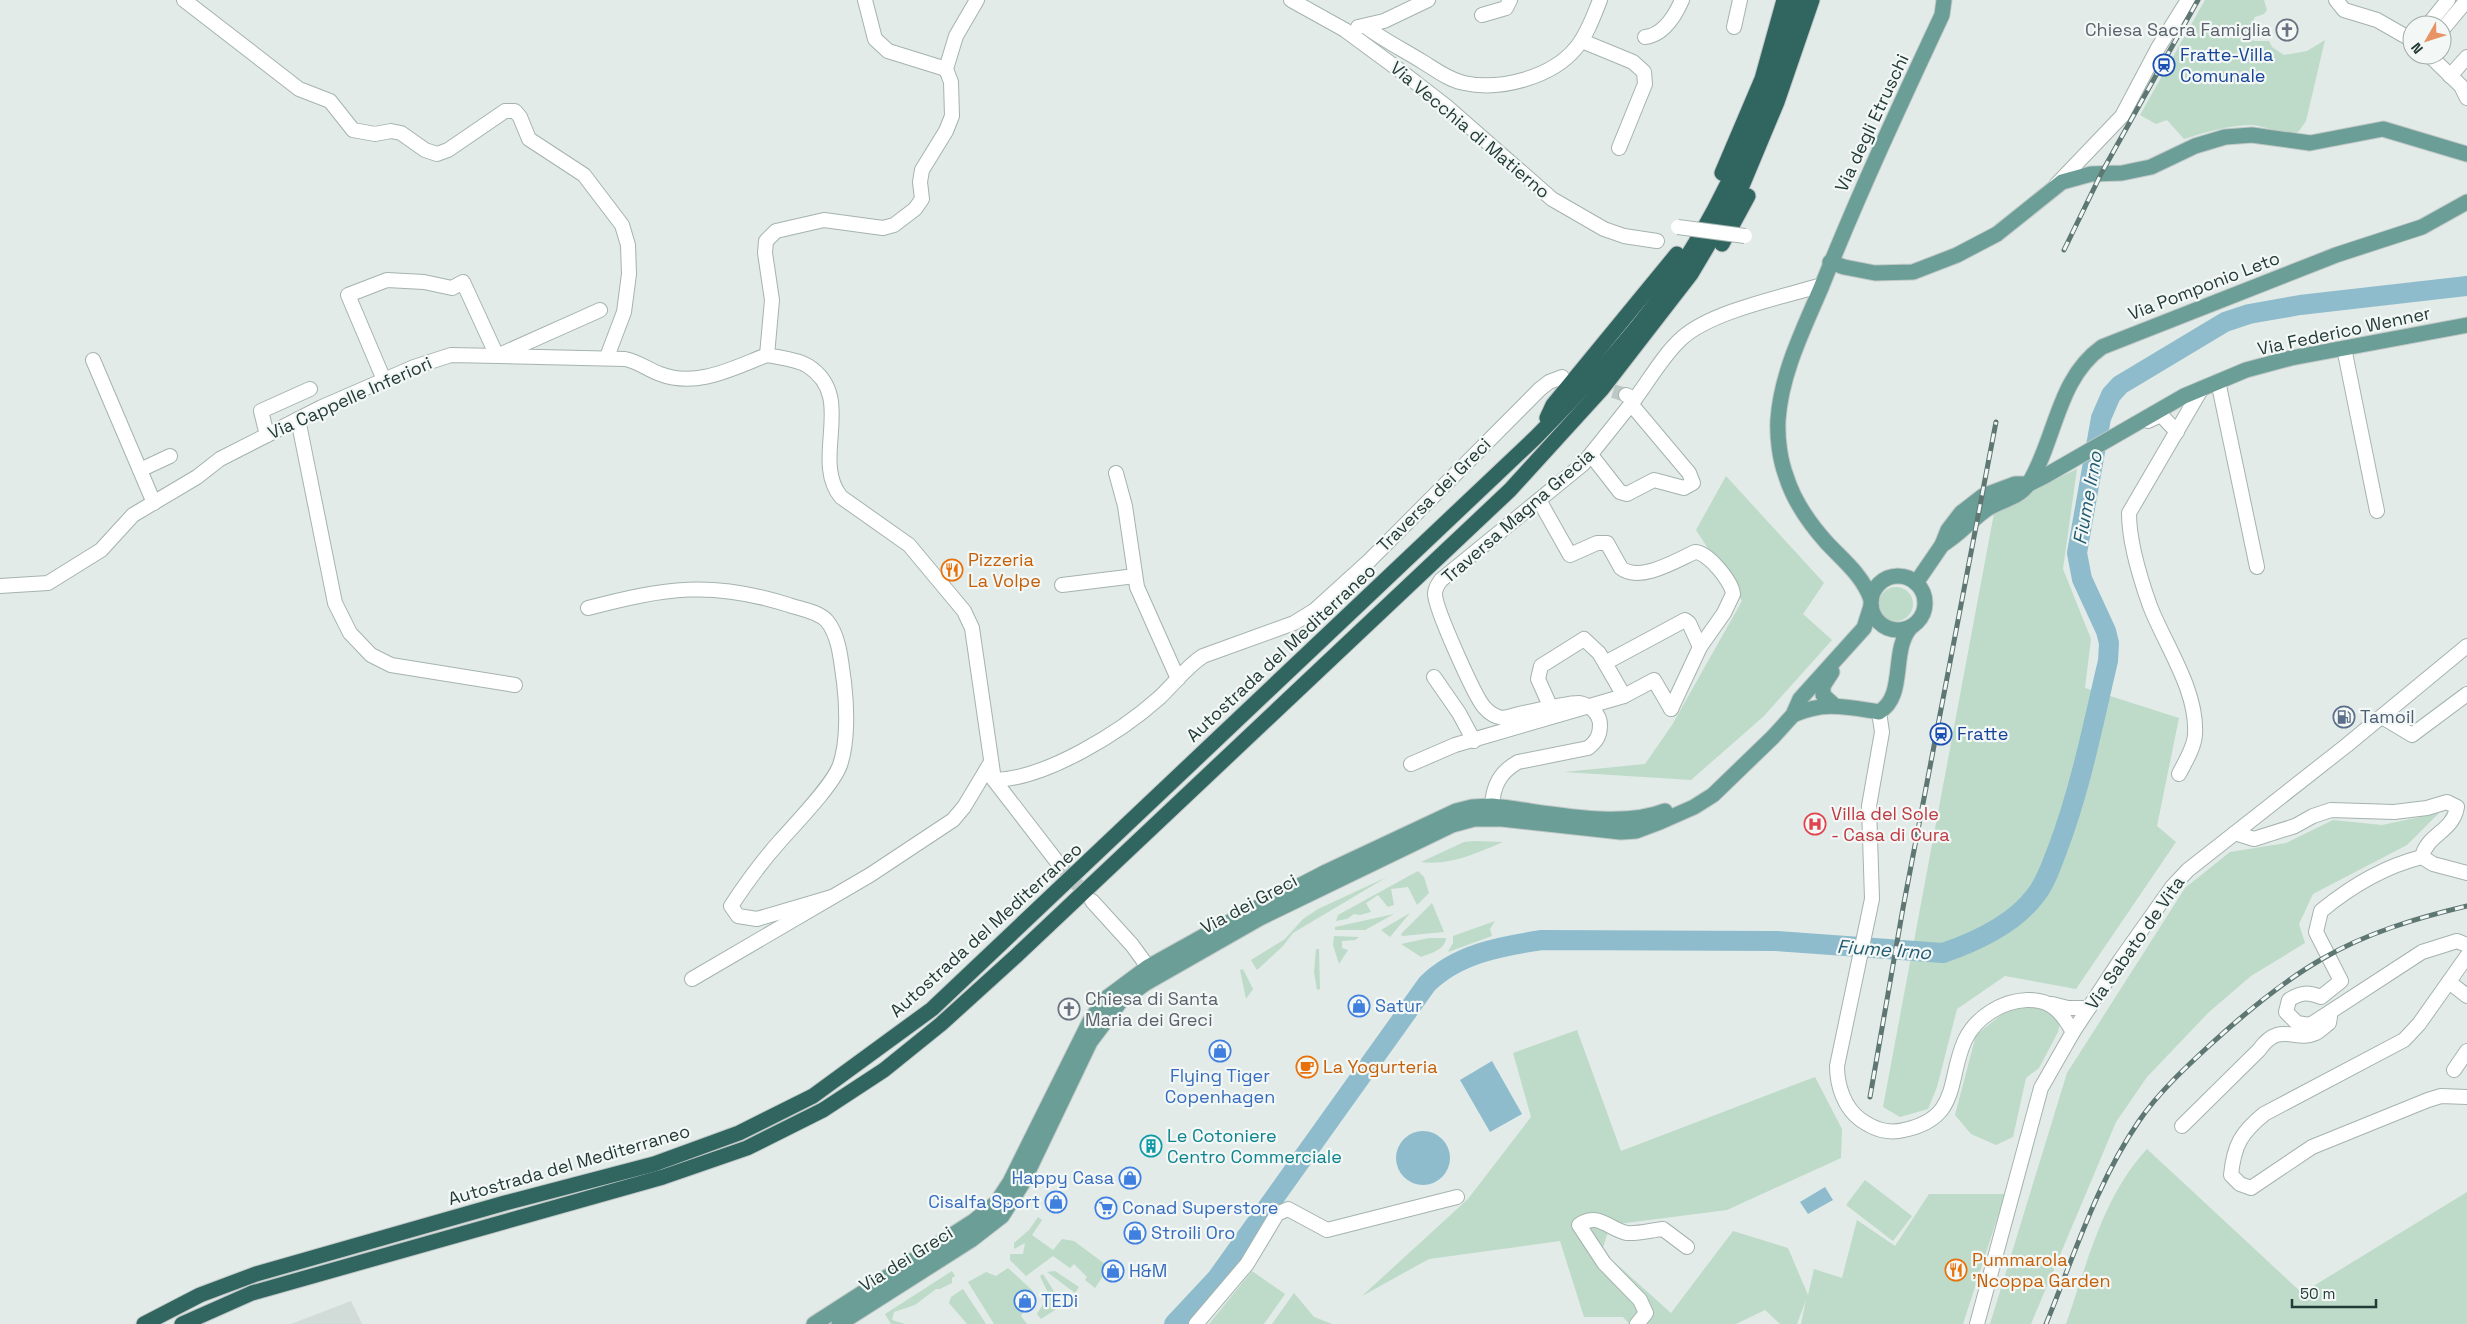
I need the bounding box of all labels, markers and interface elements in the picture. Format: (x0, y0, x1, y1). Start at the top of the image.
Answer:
north arrow (2402, 15, 2452, 65)
place label: Chiesa Sacra Famiglia (2085, 18, 2271, 41)
church icon: Chiesa Sacra Famiglia (2275, 18, 2299, 42)
text: N (2407, 39, 2427, 57)
place label: Fratte-Villa Comunale (2180, 43, 2273, 87)
street label: Via degli Etruschi (1829, 50, 1914, 195)
station icon: Fratte-Villa Comunale (2152, 53, 2176, 77)
street label: Via Vecchia di Matierno (1386, 56, 1555, 203)
street label: Via Pomponio Leto (2125, 246, 2283, 325)
street label: Via Federico Wenner (2255, 301, 2433, 360)
street label: Via Cappelle Inferiori (264, 351, 435, 444)
street label: Traversa dei Greci (1372, 433, 1496, 557)
street label: Traversa Magna Grecia (1437, 443, 1599, 588)
water label: Fiume Irno (2067, 448, 2108, 547)
place label: Pizzeria La Volpe (968, 548, 1041, 592)
restaurant icon: Pizzeria La Volpe (940, 558, 964, 582)
street label: Autostrada del Mediterraneo (1181, 559, 1380, 747)
fuel station icon: Tamoil (2332, 705, 2356, 729)
place label: Tamoil (2360, 705, 2415, 728)
station icon: Fratte (1929, 722, 1953, 746)
place label: Fratte (1957, 722, 2008, 745)
place label: Villa del Sole - Casa di Cura (1831, 802, 1950, 846)
hospital icon: Villa del Sole - Casa di Cura (1803, 812, 1827, 836)
street label: Autostrada del Mediterraneo (885, 837, 1087, 1022)
street label: Via dei Greci (1197, 869, 1301, 939)
street label: Via Sabato de Vita (2080, 872, 2189, 1014)
water label: Fiume Irno (1836, 934, 1933, 965)
place label: Chiesa di Santa Maria dei Greci (1085, 987, 1218, 1031)
shop icon: Satur (1347, 994, 1371, 1018)
place label: Satur (1375, 994, 1422, 1017)
church icon: Chiesa di Santa Maria dei Greci (1057, 997, 1081, 1021)
shop icon: Flying Tiger Copenhagen (1208, 1039, 1232, 1063)
cafe icon: La Yogurteria (1295, 1055, 1319, 1079)
place label: La Yogurteria (1323, 1055, 1438, 1078)
place label: Flying Tiger Copenhagen (1165, 1064, 1275, 1108)
street label: Autostrada del Mediterraneo (445, 1119, 693, 1210)
place label: Le Cotoniere Centro Commerciale (1167, 1124, 1342, 1168)
building icon: Le Cotoniere Centro Commerciale (1139, 1134, 1163, 1158)
place label: Happy Casa (1011, 1166, 1114, 1189)
shop icon: Happy Casa (1118, 1166, 1142, 1190)
place label: Cisalfa Sport (928, 1190, 1040, 1213)
shop icon: Cisalfa Sport (1044, 1190, 1068, 1214)
supermarket icon: Conad Superstore (1094, 1196, 1118, 1220)
place label: Conad Superstore (1122, 1196, 1278, 1219)
street label: Via dei Greci (855, 1221, 957, 1296)
shop icon: Stroili Oro (1123, 1221, 1147, 1245)
place label: Stroili Oro (1151, 1221, 1235, 1244)
place label: Pummarola 'Ncoppa Garden (1972, 1248, 2111, 1292)
restaurant icon: Pummarola 'Ncoppa Garden (1944, 1258, 1968, 1282)
shop icon: H&M (1101, 1259, 1125, 1283)
place label: H&M (1129, 1259, 1167, 1282)
scale bar (2292, 1276, 2376, 1308)
text: 50 m (2300, 1284, 2335, 1303)
shop icon: TEDi (1013, 1289, 1037, 1313)
place label: TEDi (1041, 1289, 1078, 1312)

